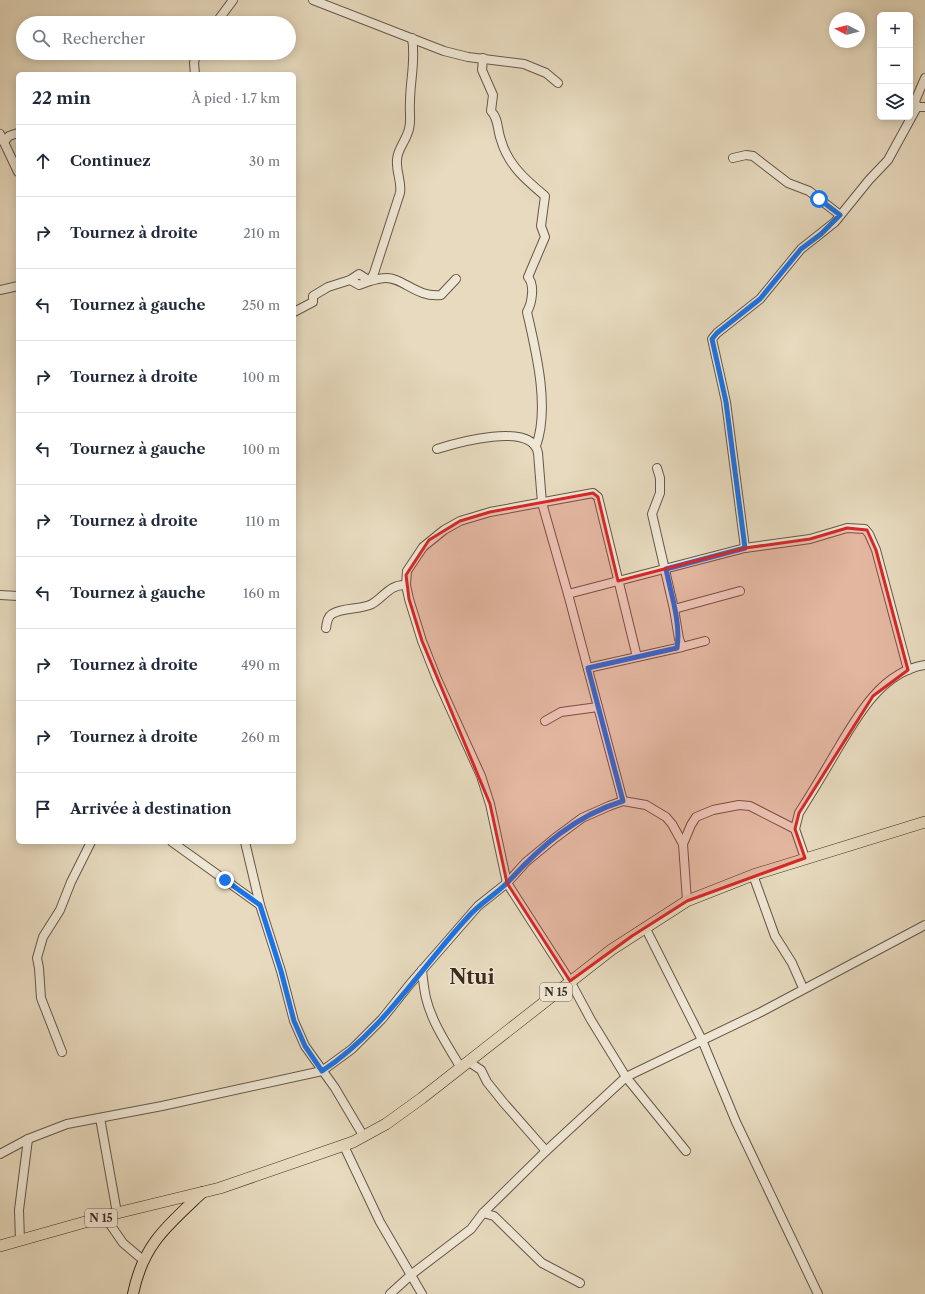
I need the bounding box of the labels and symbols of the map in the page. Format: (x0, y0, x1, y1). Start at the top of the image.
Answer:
north arrow (829, 12, 865, 48)
route start (810, 190, 828, 208)
route end (216, 871, 234, 889)
district label: Ntui (449, 965, 495, 989)
road number: N 15 (540, 983, 572, 1001)
road number: N 15 (85, 1209, 117, 1227)

